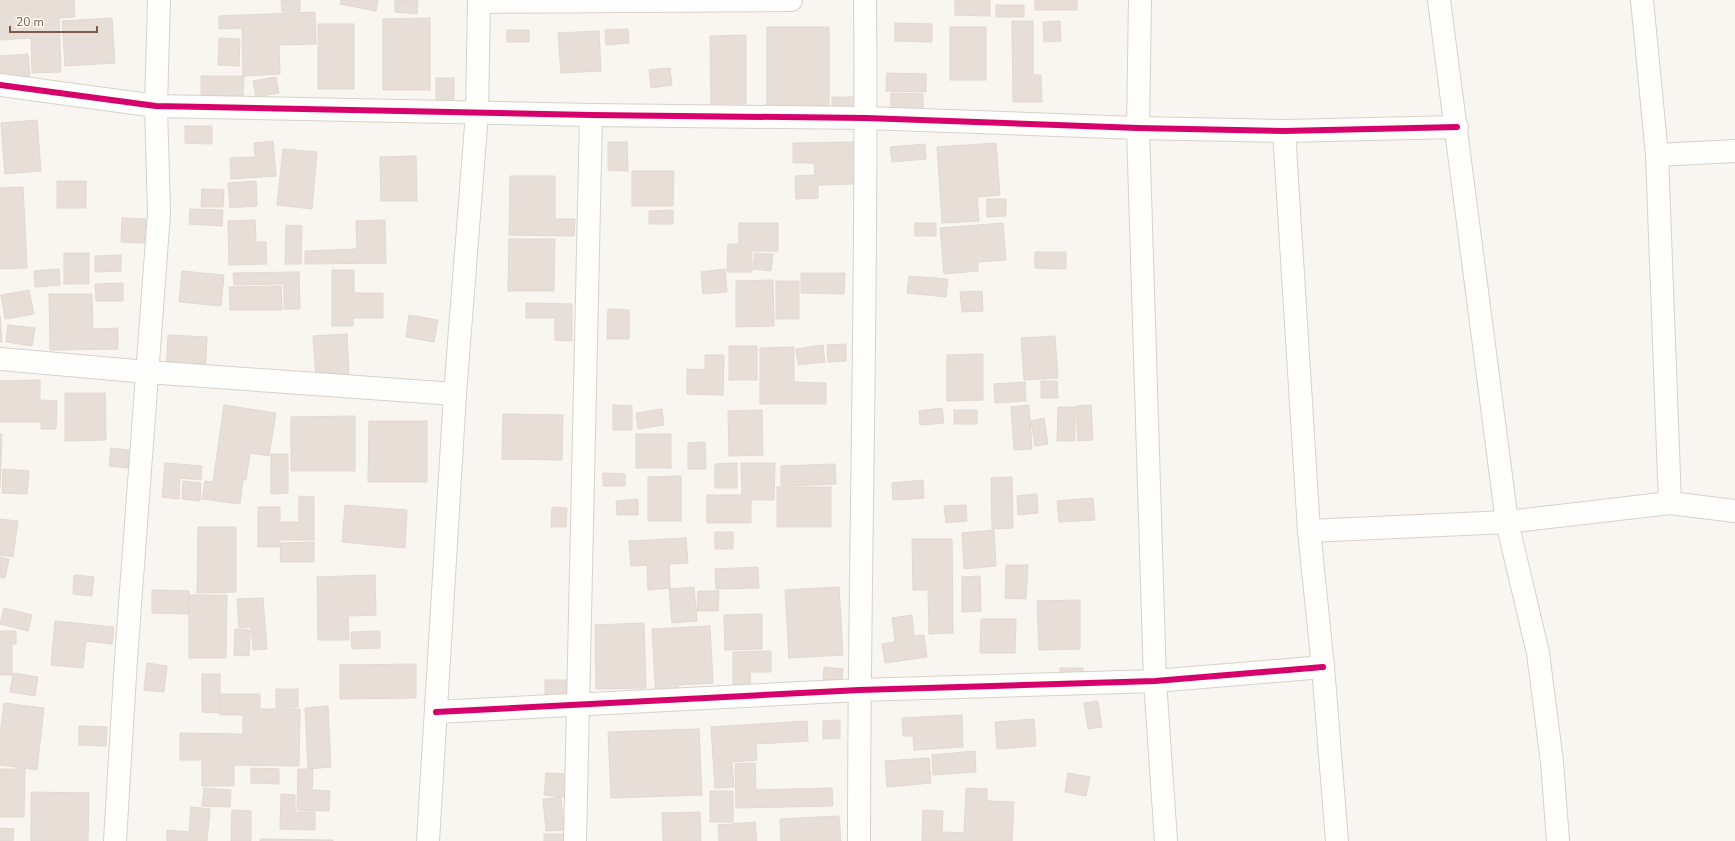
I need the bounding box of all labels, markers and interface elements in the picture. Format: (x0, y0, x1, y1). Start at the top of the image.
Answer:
scale bar (10, 8, 97, 34)
text: 20 m (16, 14, 44, 30)

